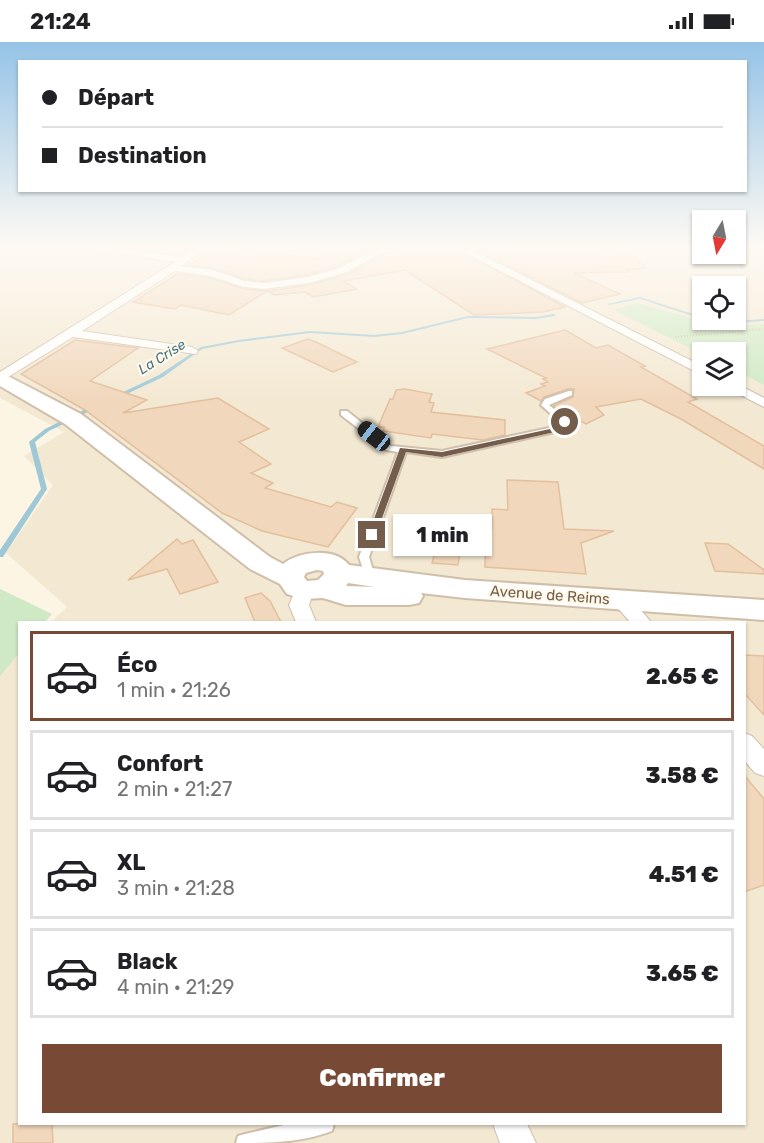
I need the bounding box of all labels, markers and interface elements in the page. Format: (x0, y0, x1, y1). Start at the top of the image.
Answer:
text: 21:24 (30, 8, 91, 35)
text: Départ (78, 84, 154, 111)
text: Destination (78, 142, 207, 169)
north arrow (692, 210, 746, 264)
map controls (692, 210, 746, 396)
button: locate (692, 276, 746, 330)
water label: La Crise (135, 336, 189, 378)
button: layers (692, 342, 746, 396)
route start (551, 408, 578, 435)
car (354, 418, 394, 454)
callout: 1 min (393, 514, 492, 556)
route end (358, 521, 385, 548)
text: 1 min (416, 523, 469, 547)
street label: Avenue de Reims (490, 582, 611, 608)
icon: car (45, 649, 99, 703)
text: Éco (117, 651, 157, 678)
text: 2.65 € (646, 663, 719, 690)
text: 1 min · 21:26 (117, 678, 231, 702)
icon: car (45, 748, 99, 802)
text: Confort (117, 750, 203, 777)
text: 3.58 € (645, 762, 719, 789)
text: 2 min · 21:27 (117, 777, 232, 801)
icon: car (45, 847, 99, 901)
text: XL (117, 849, 145, 876)
text: 4.51 € (649, 861, 719, 888)
text: 3 min · 21:28 (117, 876, 235, 900)
icon: car (45, 946, 99, 1000)
text: Black (117, 948, 178, 975)
text: 3.65 € (646, 960, 719, 987)
text: 4 min · 21:29 (117, 975, 234, 999)
button: Confirmer (42, 1044, 722, 1113)

